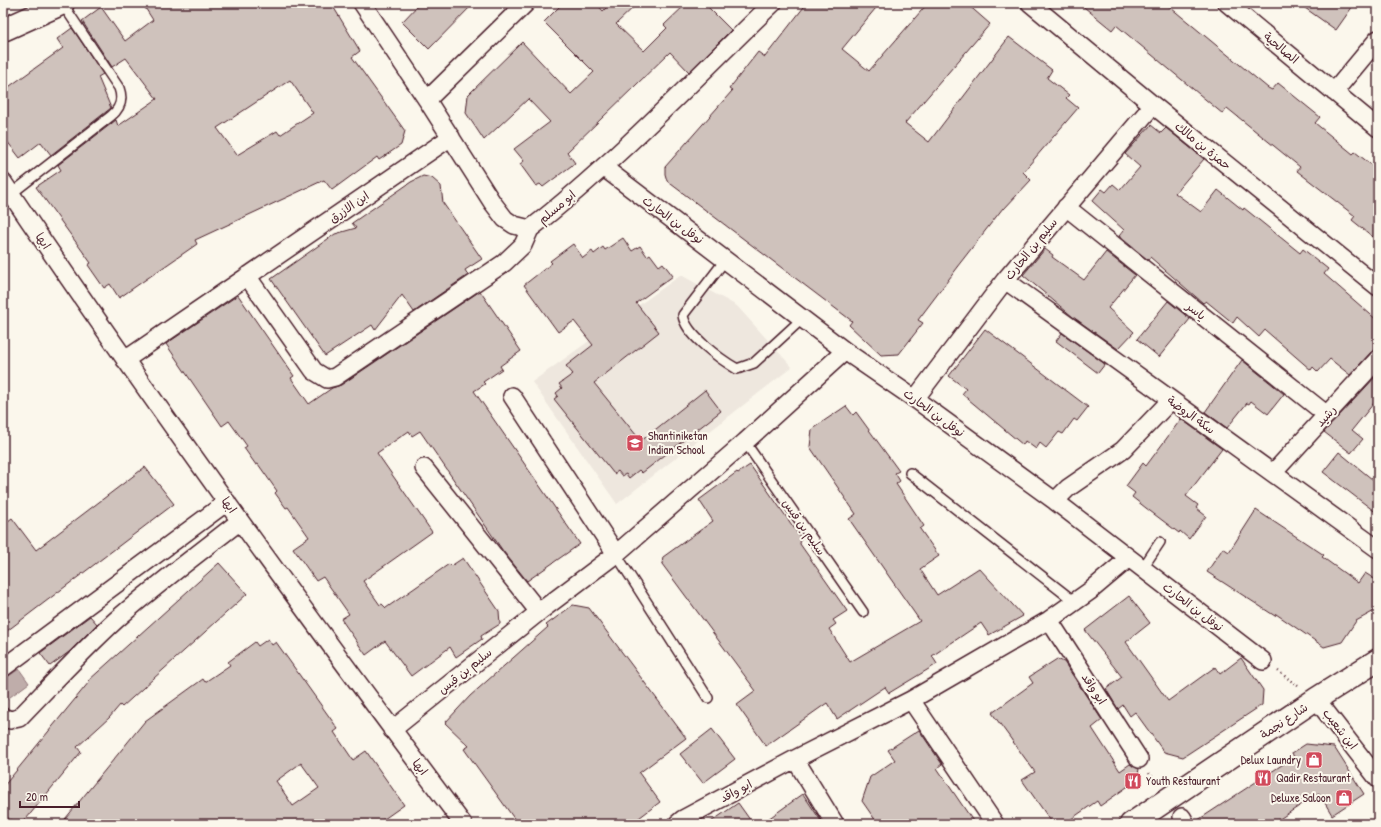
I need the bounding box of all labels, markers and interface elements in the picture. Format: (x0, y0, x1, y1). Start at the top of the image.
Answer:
street label: الصالحية (1260, 28, 1303, 67)
street label: حمزة بن مالك (1171, 118, 1235, 174)
street label: ابو مسلم (534, 186, 580, 228)
street label: ابن الازرق (325, 187, 372, 226)
street label: نوفل بن الحارث (639, 192, 707, 248)
street label: سليم بن الحارث (1000, 214, 1062, 284)
street label: ابها (32, 229, 55, 252)
street label: ياسر (1182, 297, 1210, 324)
street label: نوفل بن الحارث (900, 385, 968, 441)
street label: سكة الروضة (1164, 391, 1219, 438)
street label: رشيد (1311, 401, 1340, 430)
place label: Shantiniketan Indian School (648, 427, 708, 458)
school or university icon: Shantiniketan Indian School (625, 433, 645, 453)
street label: ابها (218, 493, 241, 516)
street label: سليم بن قيس (778, 495, 830, 559)
street label: نوفل بن الحارث (1159, 578, 1227, 635)
street label: سليم بن قيس (434, 643, 496, 699)
street label: ابو واقد (1078, 670, 1111, 708)
street label: شارع نجمة (1257, 698, 1311, 744)
street label: ابن شعيب (1319, 705, 1362, 753)
shop icon: Delux Laundry (1304, 750, 1324, 770)
place label: Delux Laundry (1241, 751, 1301, 768)
street label: ابها (409, 755, 432, 778)
restaurant icon: Qadir Restaurant (1253, 768, 1273, 788)
place label: Qadir Restaurant (1276, 769, 1352, 786)
restaurant icon: Youth Restaurant (1123, 771, 1143, 791)
place label: Youth Restaurant (1146, 772, 1221, 789)
street label: ابو واقد (717, 775, 755, 806)
scale bar (20, 783, 79, 809)
text: 20 m (26, 788, 48, 805)
shop icon: Deluxe Saloon (1334, 788, 1354, 808)
place label: Deluxe Saloon (1271, 789, 1331, 806)

